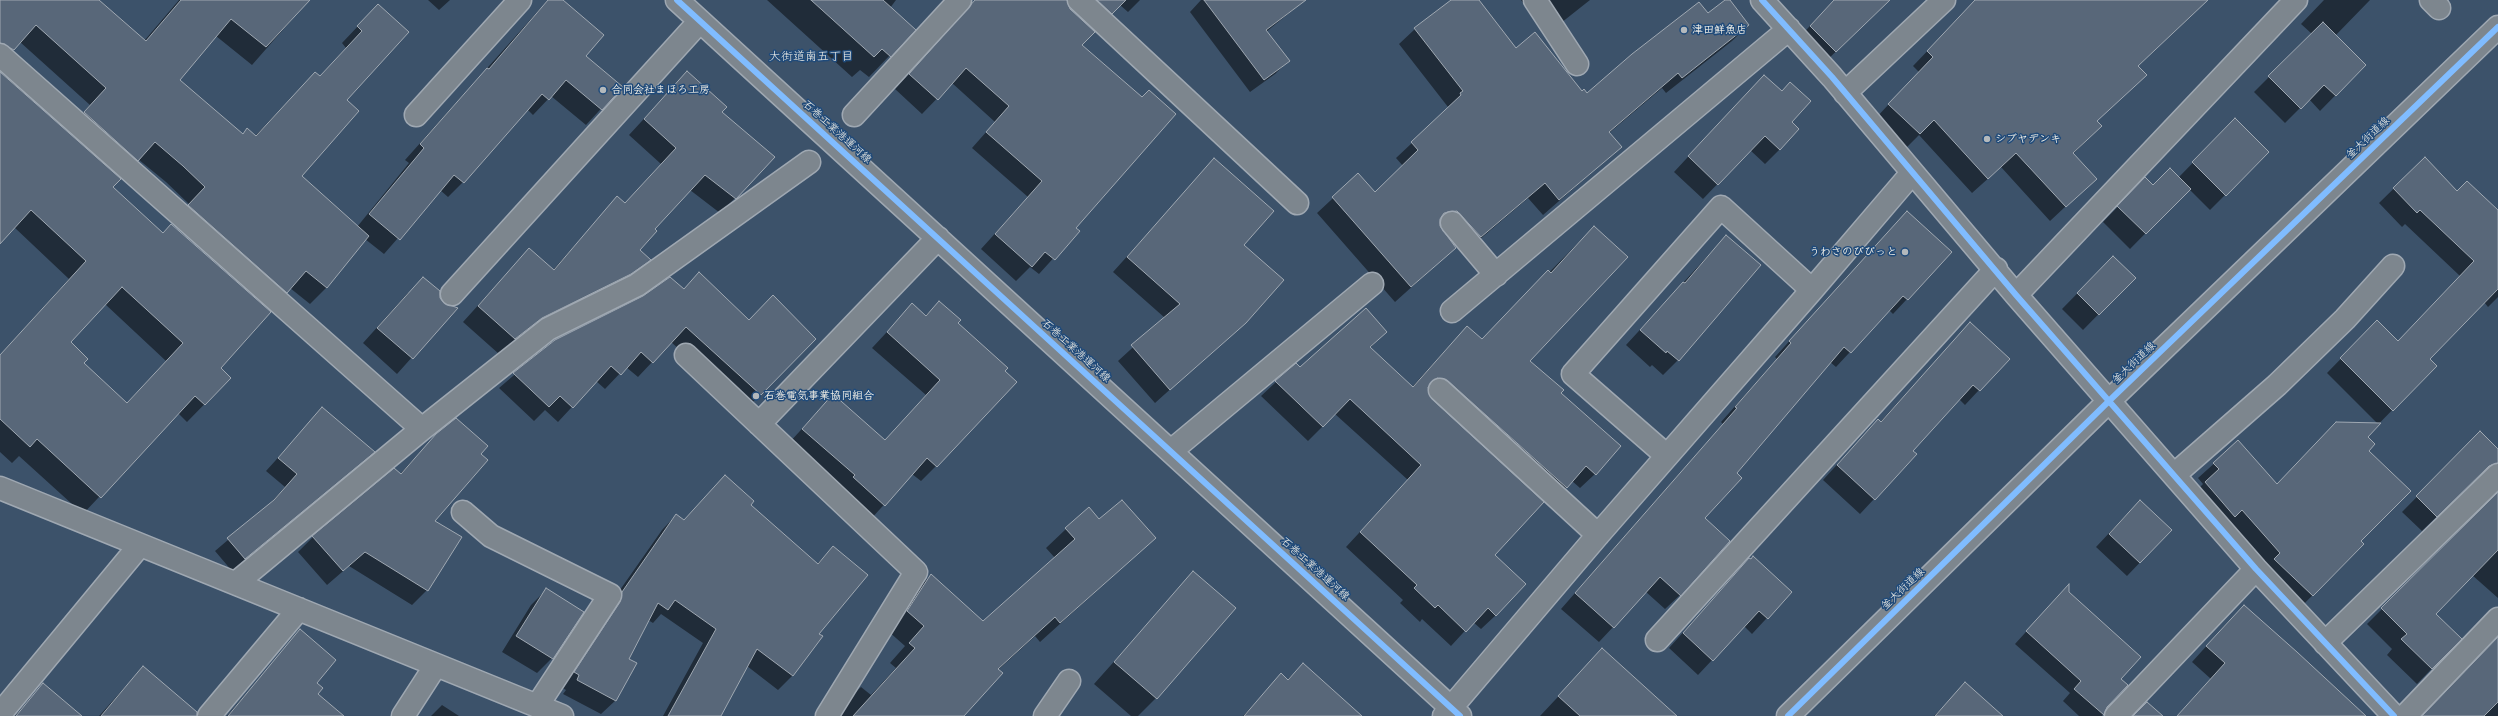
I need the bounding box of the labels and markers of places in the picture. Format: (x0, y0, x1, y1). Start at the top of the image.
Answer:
place label: 津田鮮魚店 (1692, 23, 1747, 37)
marker: 津田鮮魚店 (1679, 25, 1689, 35)
place label: 合同会社まほろ工房 (611, 83, 710, 97)
marker: 合同会社まほろ工房 (598, 85, 608, 95)
place label: シブヤデンキ (1995, 132, 2061, 146)
marker: シブヤデンキ (1982, 134, 1992, 144)
place label: うわさのびびっと (1809, 245, 1897, 259)
marker: うわさのびびっと (1900, 247, 1910, 257)
place label: 石巻電気事業協同組合 (764, 389, 874, 403)
marker: 石巻電気事業協同組合 (751, 391, 761, 401)

